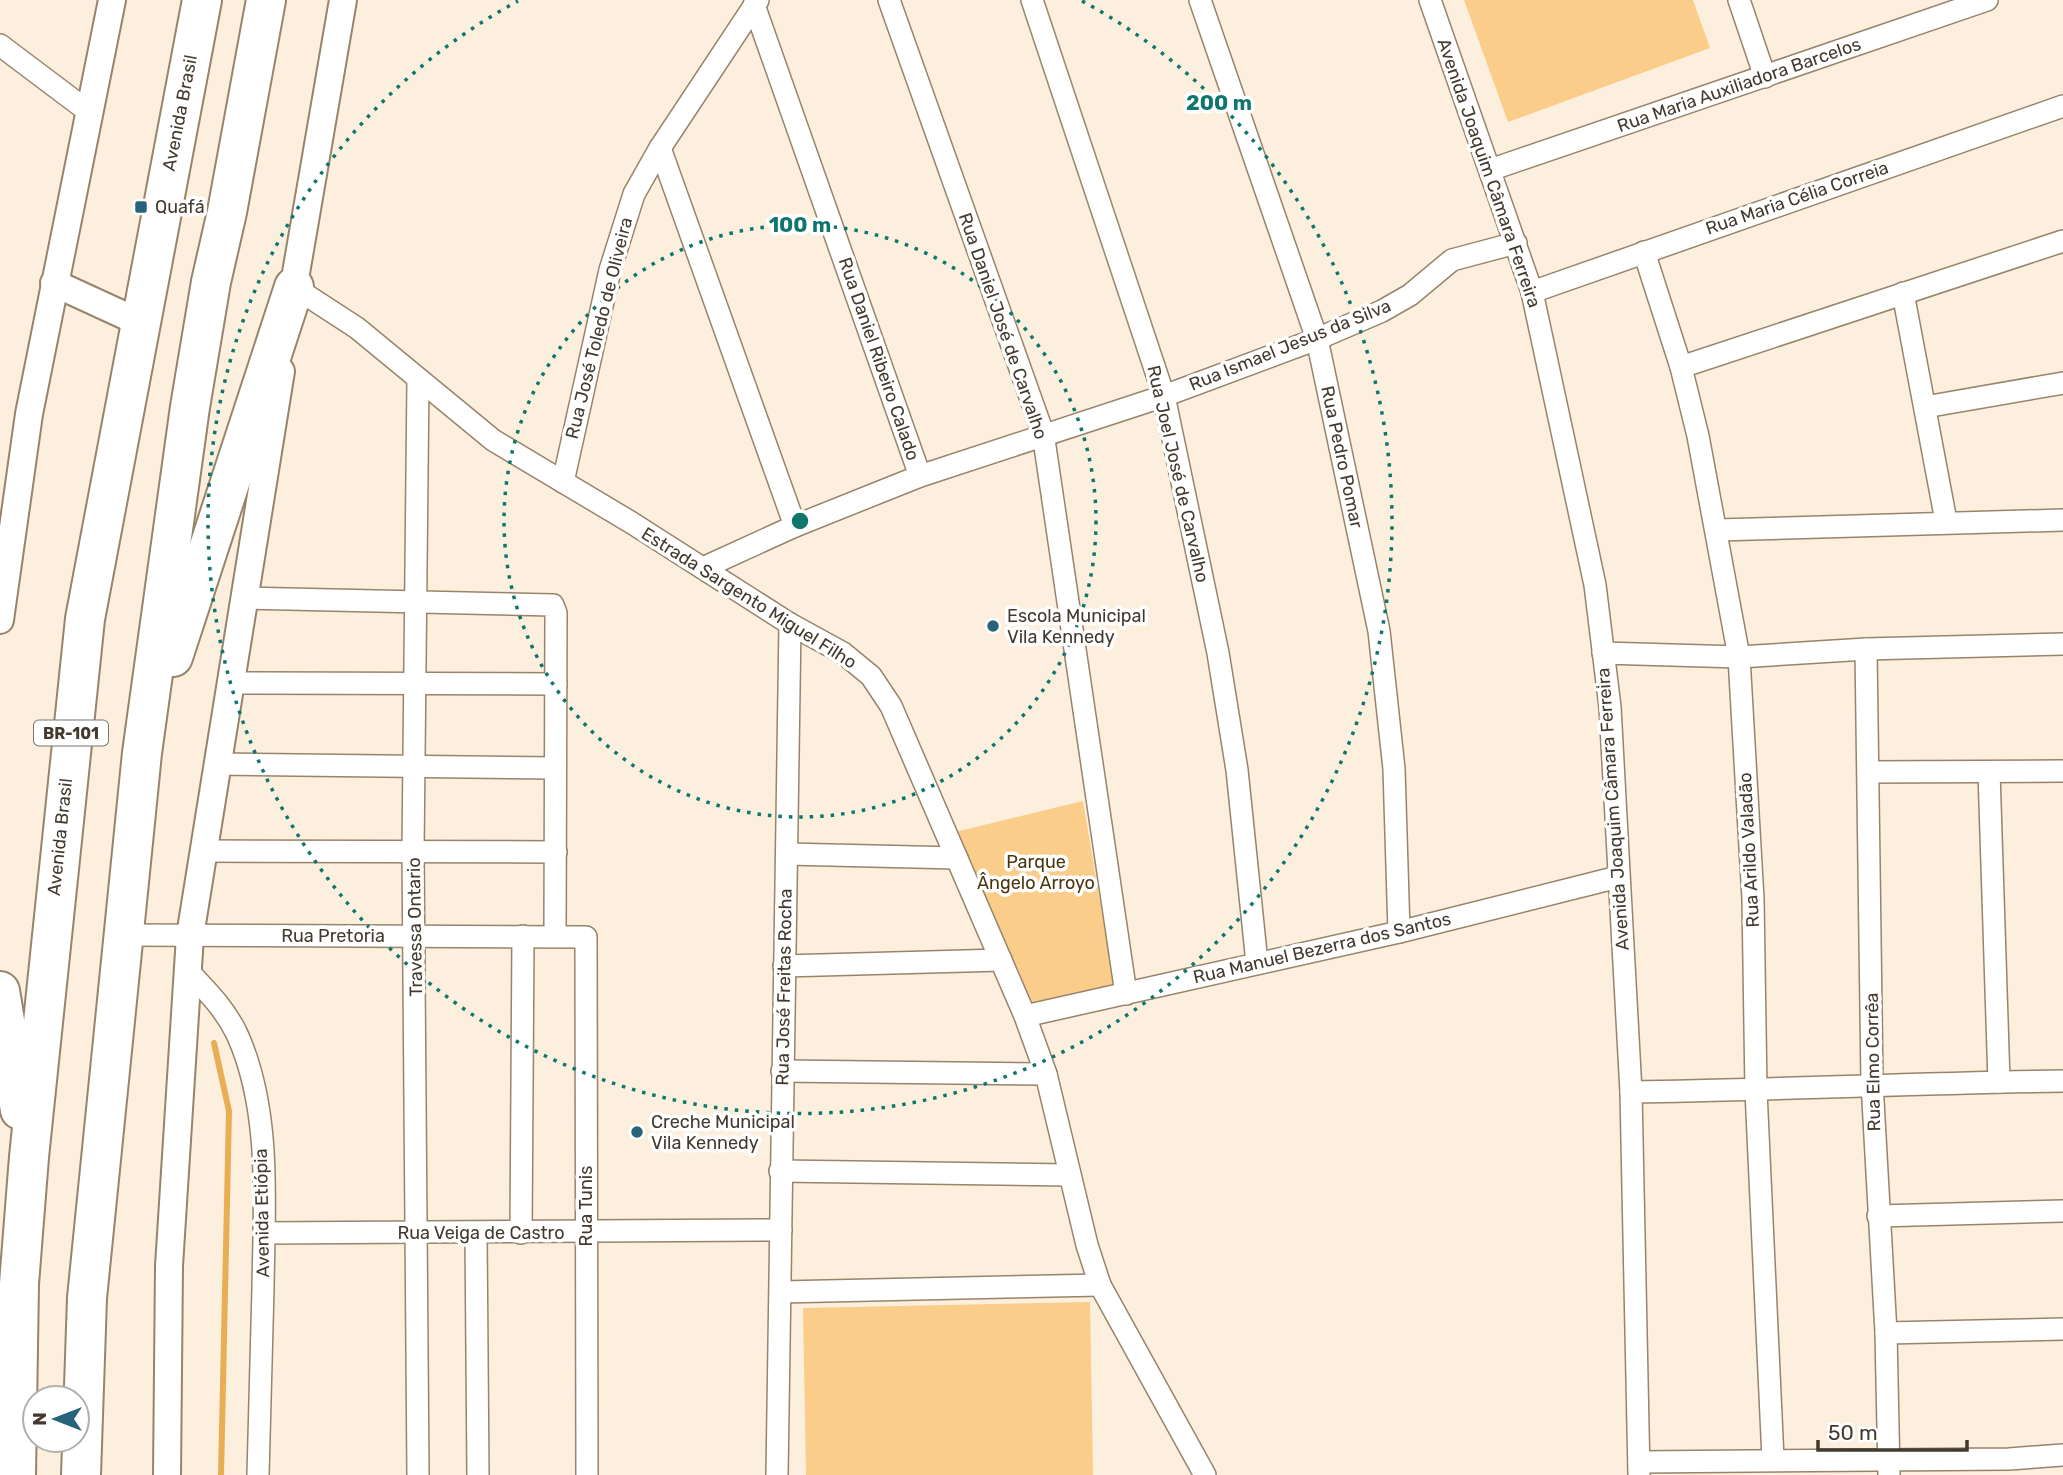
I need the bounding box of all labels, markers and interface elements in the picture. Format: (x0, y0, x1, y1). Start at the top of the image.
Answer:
street label: Rua Maria Auxiliadora Barcelos (1614, 33, 1864, 137)
street label: Avenida Joaquim Câmara Ferreira (1432, 35, 1546, 311)
street label: Avenida Brasil (158, 53, 202, 173)
text: 200 m (1186, 90, 1252, 115)
street label: Rua Maria Célia Correia (1703, 156, 1891, 240)
place label: Quafá (155, 196, 205, 218)
marker: Quafá (133, 199, 149, 215)
street label: Rua Daniel José de Carvalho (954, 210, 1052, 442)
text: 100 m (769, 212, 831, 237)
street label: Rua José Toledo de Oliveira (561, 215, 637, 441)
street label: Rua Daniel Ribeiro Calado (834, 255, 924, 463)
street label: Rua Ismael Jesus da Silva (1186, 294, 1394, 396)
street label: Rua Joel José de Carvalho (1142, 363, 1214, 585)
street label: Rua Pedro Pomar (1316, 384, 1368, 530)
centre of rings (788, 509, 812, 533)
street label: Estrada Sargento Miguel Filho (637, 523, 861, 673)
place label: Escola Municipal Vila Kennedy (1007, 605, 1146, 648)
marker: Escola Municipal Vila Kennedy (985, 618, 1001, 634)
street label: Avenida Joaquim Câmara Ferreira (1592, 667, 1634, 951)
road number: BR-101 (34, 720, 108, 746)
street label: Rua Arildo Valadão (1734, 772, 1764, 928)
street label: Avenida Brasil (43, 777, 77, 897)
park label: Parque Ângelo Arroyo (977, 851, 1095, 894)
street label: Travessa Ontario (403, 857, 427, 997)
street label: Rua José Freitas Rocha (771, 888, 797, 1086)
street label: Rua Manuel Bezerra dos Santos (1191, 908, 1453, 988)
street label: Rua Pretoria (281, 925, 385, 947)
street label: Rua Elmo Corrêa (1861, 992, 1885, 1132)
place label: Creche Municipal Vila Kennedy (651, 1111, 795, 1154)
marker: Creche Municipal Vila Kennedy (629, 1124, 645, 1140)
street label: Avenida Etiópia (250, 1148, 274, 1278)
street label: Rua Tunis (575, 1166, 597, 1246)
street label: Rua Veiga de Castro (397, 1222, 565, 1244)
north arrow (21, 1384, 91, 1454)
scale bar (1818, 1408, 1967, 1452)
text: N (28, 1412, 51, 1426)
text: 50 m (1828, 1420, 1878, 1445)

